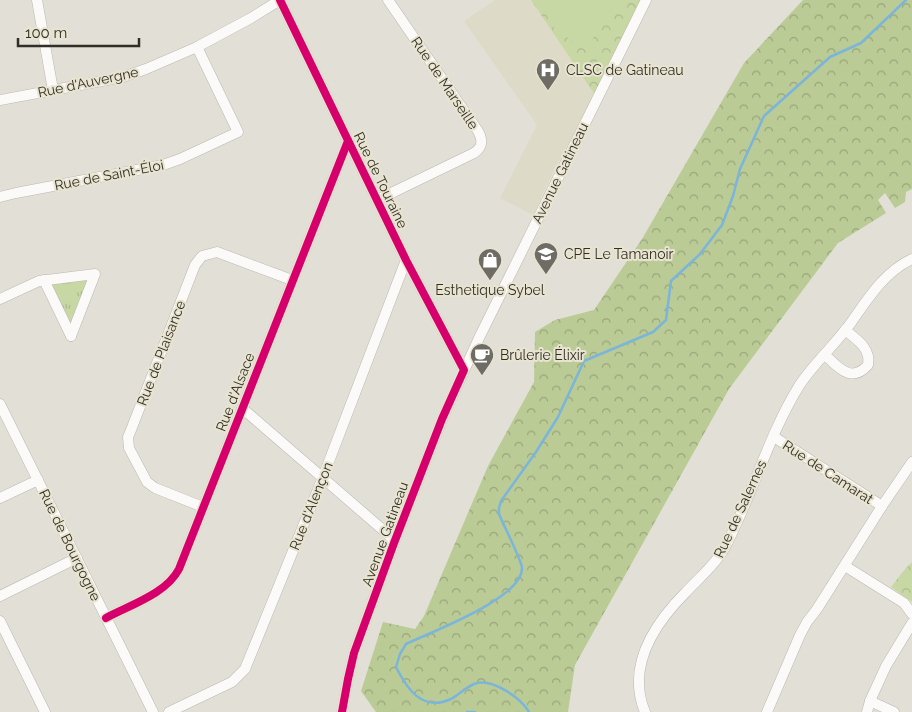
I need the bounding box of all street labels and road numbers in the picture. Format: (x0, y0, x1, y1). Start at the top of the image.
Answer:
street label: Rue de Marseille (408, 34, 482, 132)
street label: Rue d'Auvergne (36, 64, 140, 100)
street label: Avenue Gatineau (529, 120, 591, 226)
street label: Rue de Touraine (351, 129, 411, 231)
street label: Rue de Saint-Éloi (53, 156, 165, 193)
street label: Rue de Plaisance (134, 298, 188, 408)
street label: Rue d'Alsace (213, 350, 257, 434)
street label: Rue de Camarat (780, 437, 876, 507)
street label: Rue de Salernes (710, 457, 770, 560)
street label: Rue d'Alençon (286, 460, 336, 552)
street label: Avenue Gatineau (359, 479, 411, 589)
street label: Rue de Bourgogne (36, 487, 104, 603)

